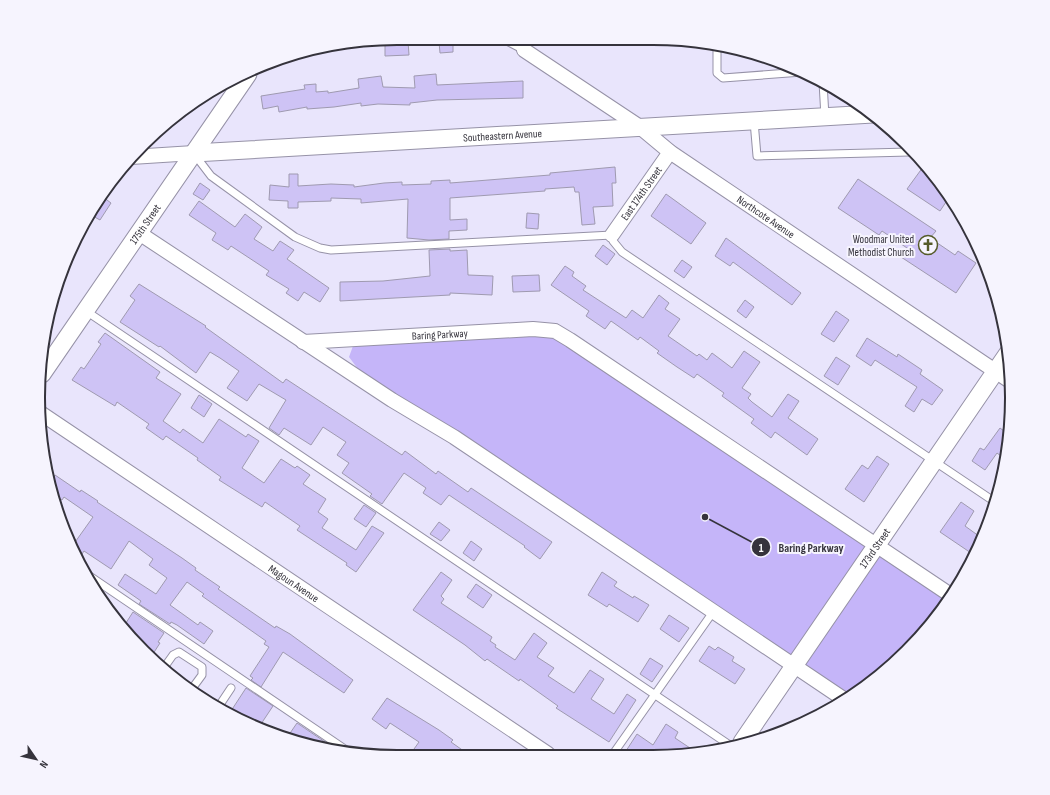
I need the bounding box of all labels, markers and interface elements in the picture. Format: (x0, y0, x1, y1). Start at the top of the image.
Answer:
street label: Southeastern Avenue (463, 127, 542, 144)
street label: East 174th Street (618, 163, 665, 223)
street label: Northcote Avenue (735, 193, 797, 241)
street label: 175th Street (127, 201, 164, 246)
place label: Woodmar United Methodist Church (848, 233, 914, 259)
church icon: Woodmar United Methodist Church (917, 234, 939, 256)
street label: Baring Parkway (412, 326, 469, 342)
street label: 173rd Street (856, 525, 893, 570)
callout: Baring Parkway (751, 535, 852, 559)
text: 1 (759, 541, 764, 556)
text: Baring Parkway (778, 541, 844, 556)
street label: Magoun Avenue (266, 562, 321, 605)
north arrow (16, 739, 56, 779)
text: N (37, 758, 51, 770)

